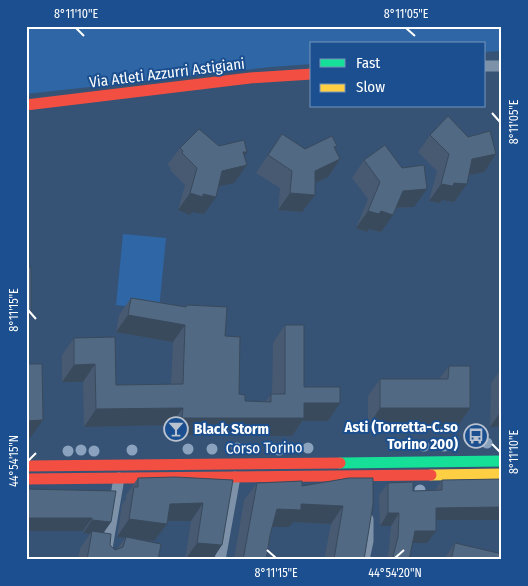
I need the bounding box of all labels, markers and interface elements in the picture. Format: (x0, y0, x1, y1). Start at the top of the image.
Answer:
text: 8°11'10"E (54, 7, 98, 21)
text: 8°11'05"E (384, 7, 429, 21)
legend (310, 42, 486, 108)
text: Fast (356, 54, 380, 72)
street label: Via Atleti Azzurri Astigiani (88, 55, 246, 91)
text: Slow (356, 78, 385, 96)
text: 8°11'05"E (507, 99, 521, 144)
text: 8°11'15"E (7, 288, 21, 332)
bar icon: Black Storm (163, 416, 189, 442)
place label: Asti (Torretta-C.so Torino 200) (343, 418, 458, 453)
place label: Black Storm (194, 420, 269, 438)
bus stop icon: Asti (Torretta-C.so Torino 200) (463, 423, 489, 449)
text: 8°11'10"E (507, 430, 521, 474)
text: 44°54'15"N (7, 435, 21, 487)
street label: Corso Torino (225, 438, 303, 458)
text: 8°11'15"E (254, 566, 298, 580)
text: 44°54'20"N (368, 566, 422, 580)

